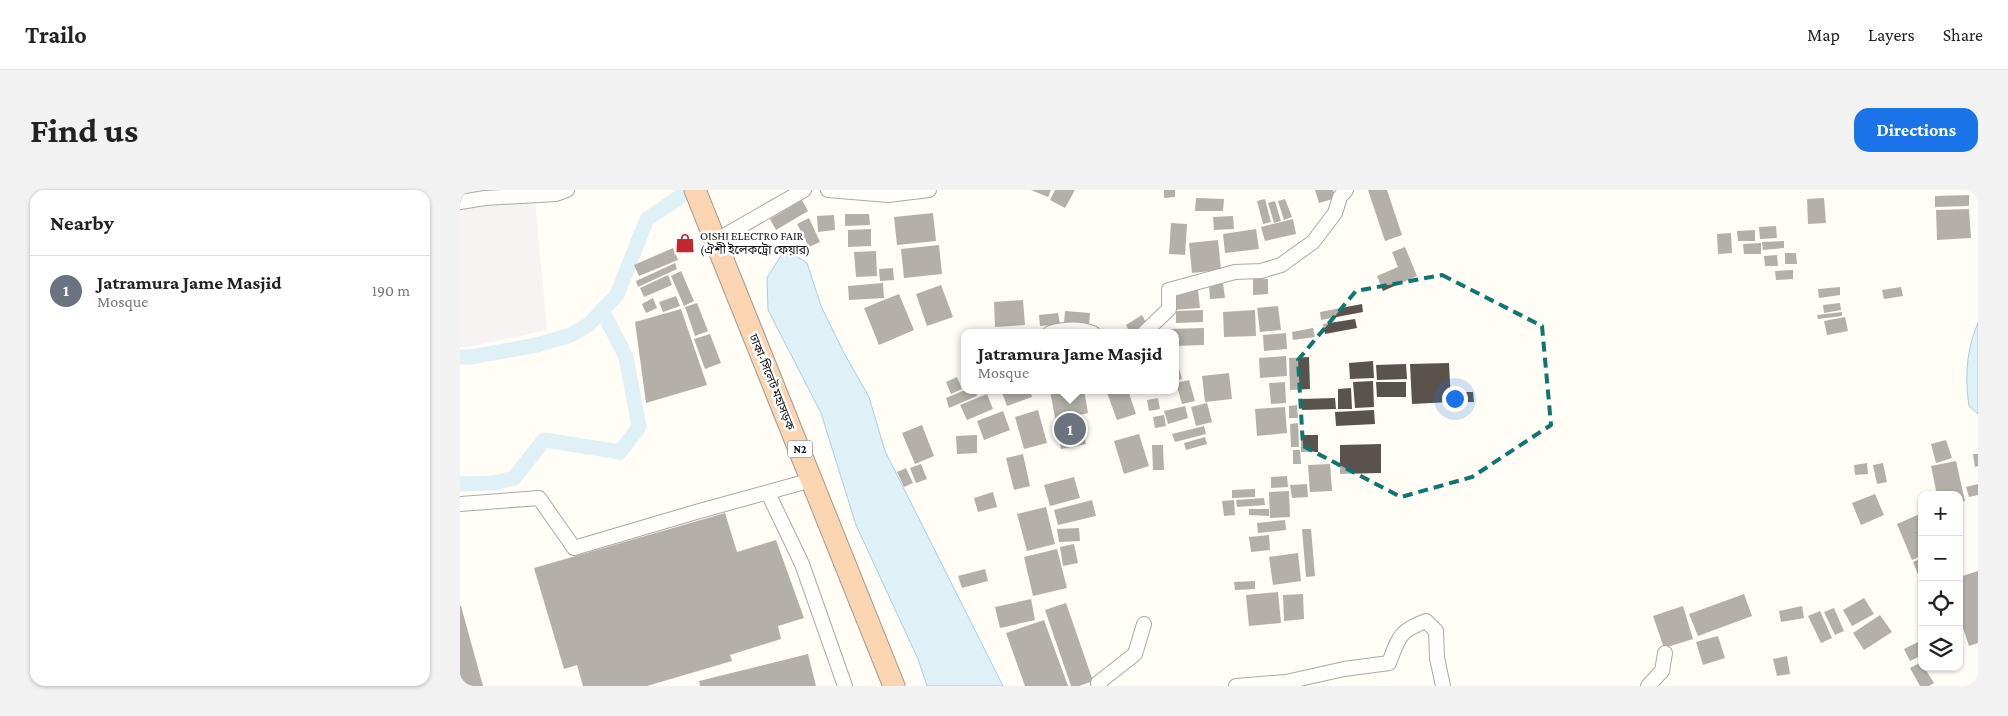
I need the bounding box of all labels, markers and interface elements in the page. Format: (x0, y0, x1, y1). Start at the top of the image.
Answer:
text: Trailo (25, 21, 87, 48)
text: Map (1807, 25, 1840, 45)
text: Layers (1868, 25, 1915, 45)
text: Share (1943, 25, 1983, 45)
button: Directions (1854, 108, 1978, 152)
text: Find us (30, 111, 138, 150)
text: Nearby (50, 211, 114, 235)
place label: OISHI ELECTRO FAIR (ঐশী ইলেকট্রো ফেয়ার) (700, 229, 810, 257)
shop icon: OISHI ELECTRO FAIR (ঐশী ইলেকট্রো ফেয়ার) (674, 232, 696, 254)
text: Jatramura Jame Masjid (97, 272, 282, 293)
text: 1 (63, 282, 69, 299)
text: 190 m (372, 282, 410, 299)
text: Mosque (97, 293, 148, 310)
popup (961, 329, 1179, 394)
street label: ঢাকা-সিলেট মহাসড়ক (746, 331, 799, 432)
text: Jatramura Jame Masjid (978, 343, 1162, 364)
text: Mosque (978, 364, 1029, 381)
your location (1442, 386, 1468, 412)
pin: 1 (1054, 410, 1086, 448)
road number: N2 (788, 440, 812, 458)
map controls (1918, 491, 1963, 671)
button: + (1918, 491, 1963, 536)
button: − (1918, 536, 1963, 581)
button: locate (1918, 581, 1963, 626)
button: layers (1918, 626, 1963, 671)

